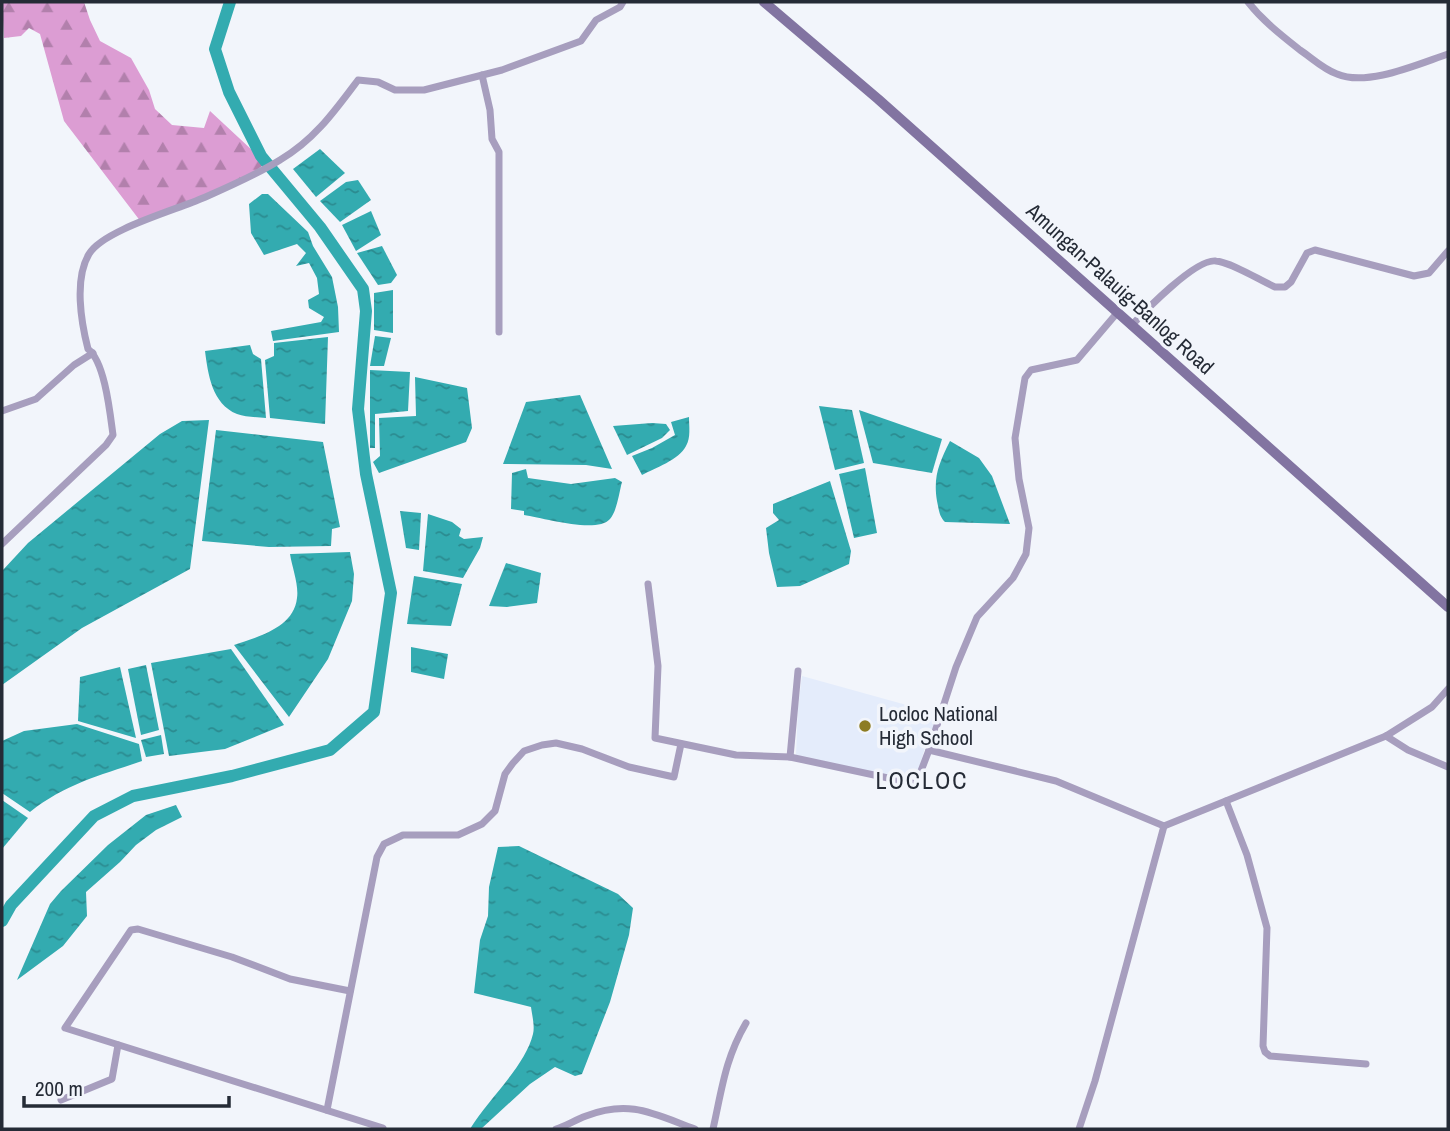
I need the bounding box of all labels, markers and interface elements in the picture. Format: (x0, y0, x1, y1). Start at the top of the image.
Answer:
street label: Amungan-Palauig-Banlog Road (1020, 196, 1220, 381)
place label: Locloc National High School (879, 699, 998, 752)
marker: Locloc National High School (857, 718, 873, 734)
district label: LOCLOC (876, 764, 968, 796)
scale bar (24, 1064, 229, 1108)
text: 200 m (35, 1074, 83, 1103)

